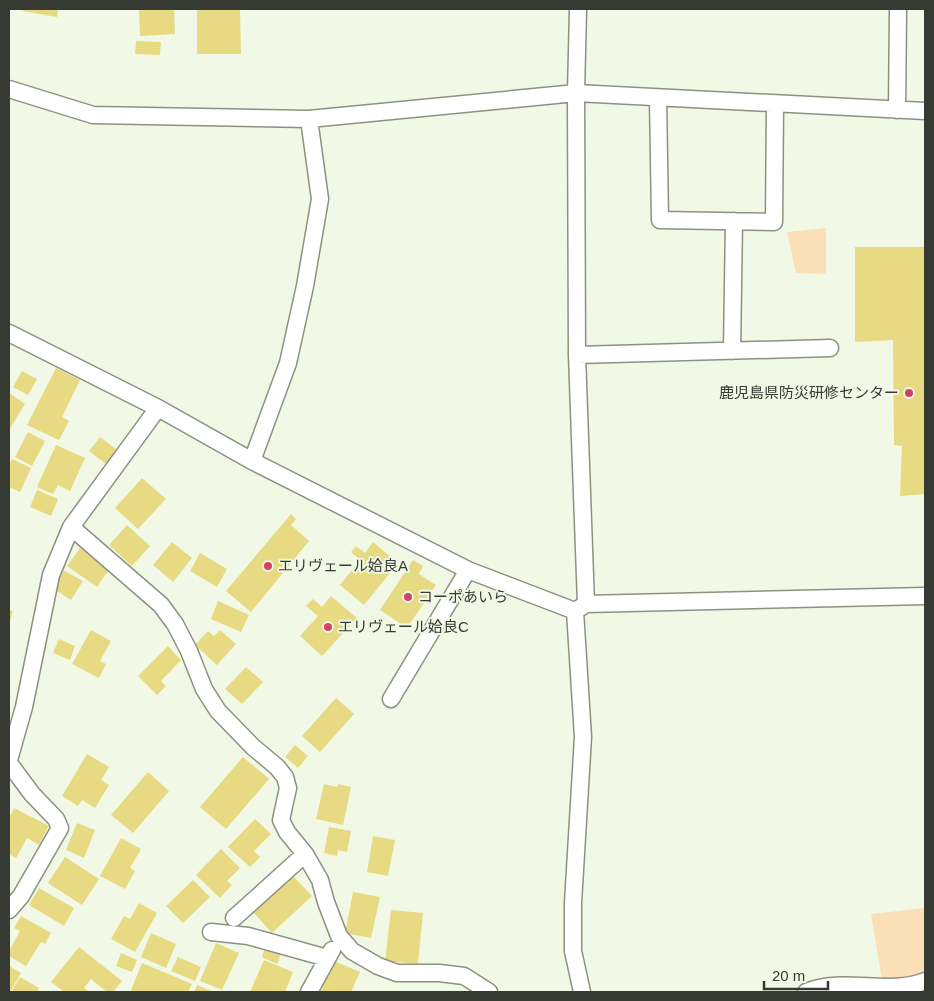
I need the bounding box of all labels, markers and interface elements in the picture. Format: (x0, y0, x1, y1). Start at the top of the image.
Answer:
place label: 鹿児島県防災研修センター (719, 384, 899, 401)
marker: 鹿児島県防災研修センター (903, 387, 915, 399)
place label: エリヴェール姶良A (278, 557, 408, 574)
marker: エリヴェール姶良A (262, 560, 274, 572)
place label: コーポあいら (418, 588, 508, 605)
marker: コーポあいら (402, 591, 414, 603)
place label: エリヴェール姶良C (338, 618, 469, 635)
marker: エリヴェール姶良C (322, 621, 334, 633)
scale bar (764, 958, 828, 990)
text: 20 m (772, 967, 805, 984)

